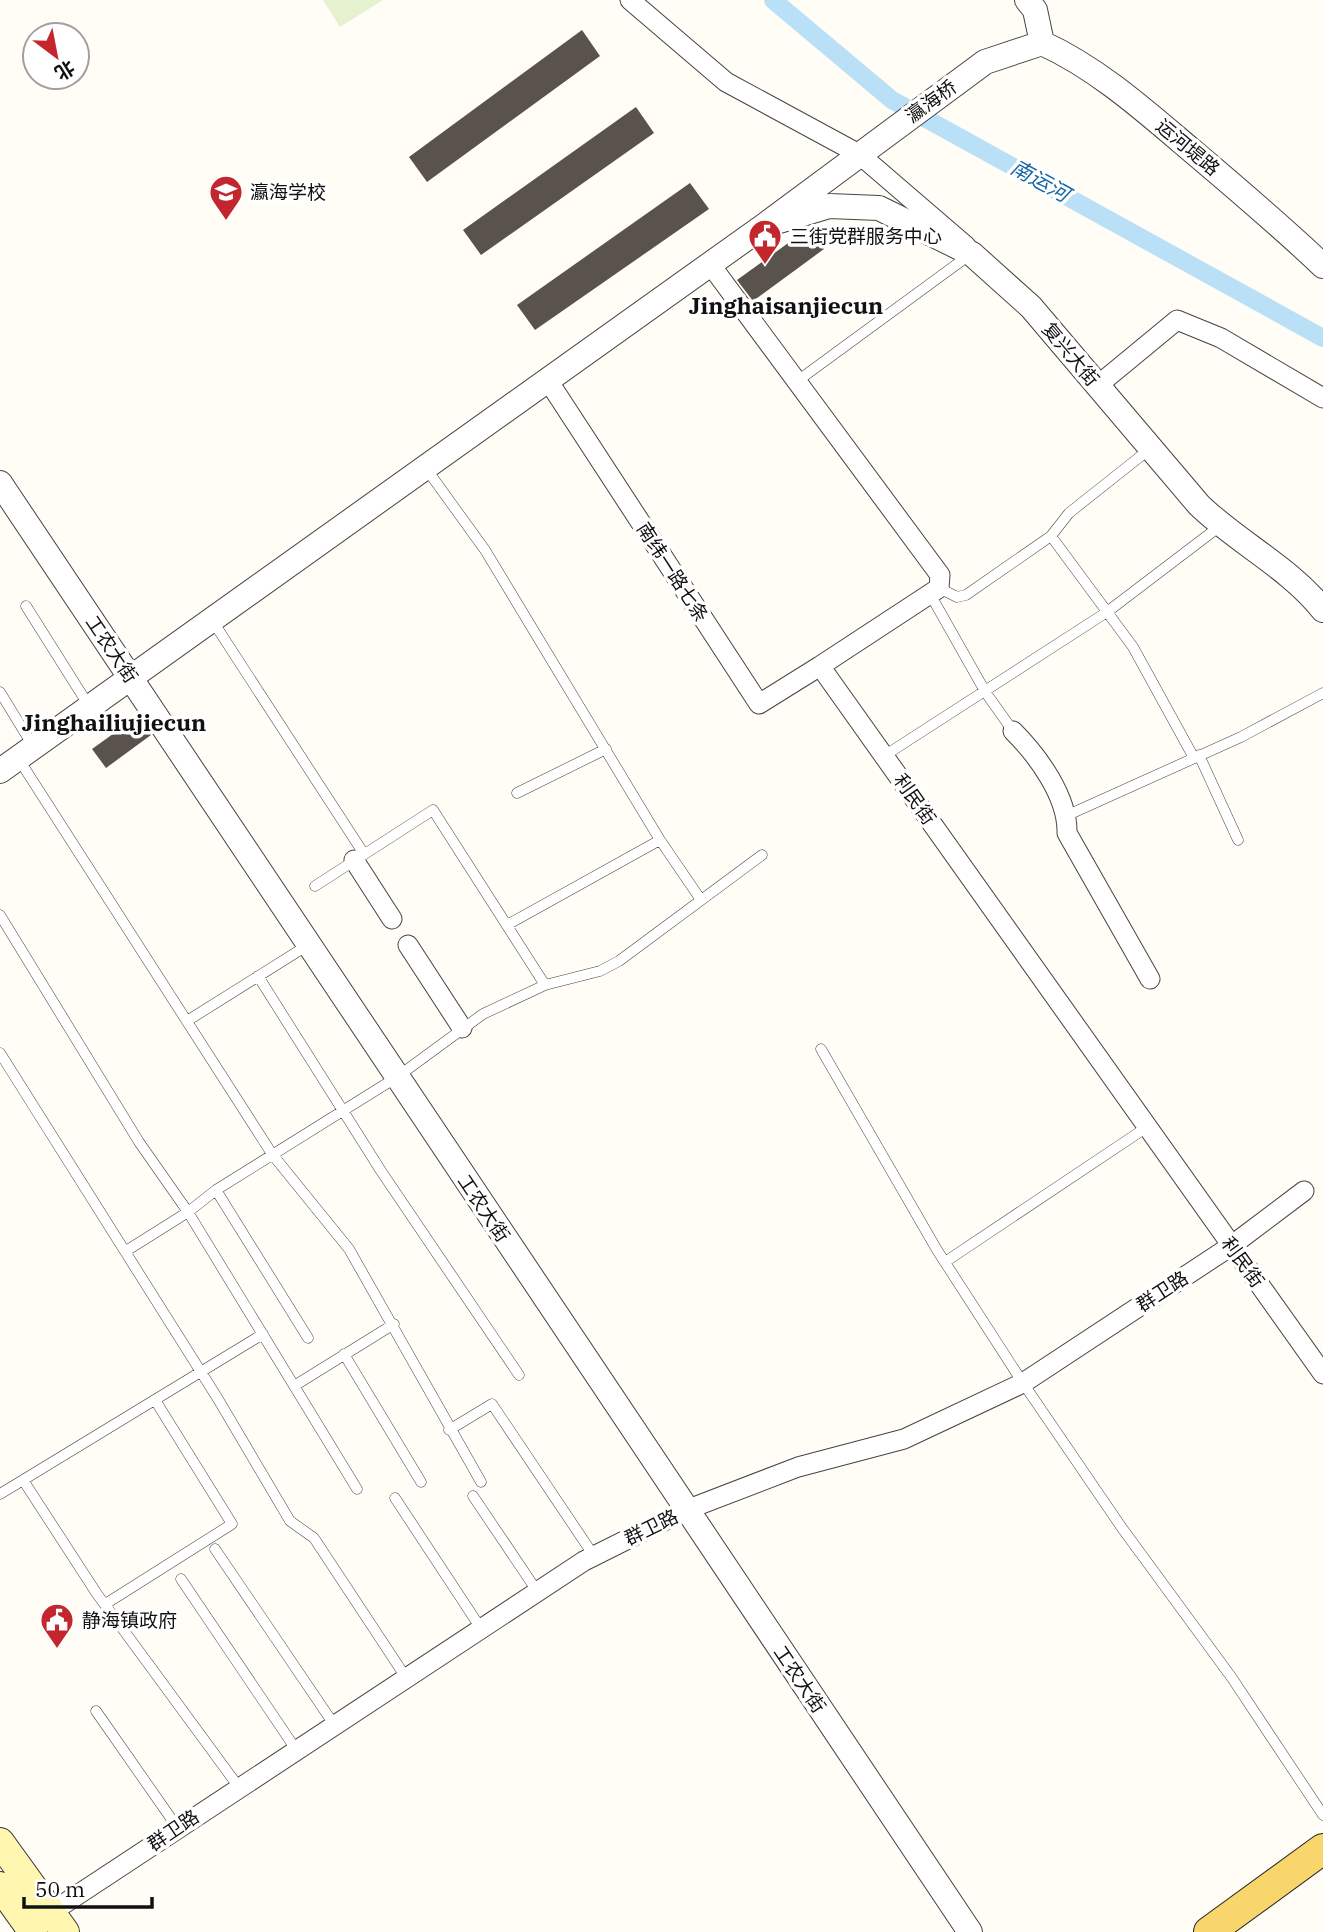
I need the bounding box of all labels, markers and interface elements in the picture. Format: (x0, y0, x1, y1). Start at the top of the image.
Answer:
north arrow (21, 21, 91, 91)
text: 北 (51, 55, 79, 86)
street label: 瀛海桥 (901, 75, 961, 127)
street label: 运河堤路 (1151, 113, 1225, 181)
water label: 南运河 (1006, 153, 1078, 210)
school or university icon: 瀛海学校 (207, 173, 245, 222)
place label: 瀛海学校 (250, 180, 326, 204)
public building icon: 三街党群服务中心 (746, 217, 784, 266)
place label: 三街党群服务中心 (790, 224, 942, 248)
district label: Jinghaisanjiecun (689, 290, 883, 320)
street label: 复兴大街 (1037, 317, 1105, 391)
street label: 南纬一路七条 (632, 518, 714, 626)
street label: 工农大街 (81, 611, 143, 687)
district label: Jinghailiujiecun (22, 707, 206, 737)
street label: 利民街 (889, 769, 941, 829)
street label: 工农大街 (453, 1170, 515, 1246)
street label: 利民街 (1217, 1232, 1269, 1292)
street label: 群卫路 (1132, 1265, 1192, 1317)
street label: 群卫路 (620, 1504, 682, 1550)
public building icon: 静海镇政府 (38, 1601, 76, 1650)
place label: 静海镇政府 (82, 1608, 177, 1632)
street label: 工农大街 (769, 1641, 831, 1717)
street label: 群卫路 (143, 1804, 203, 1856)
scale bar (24, 1866, 152, 1910)
text: 50 m (35, 1875, 85, 1903)

